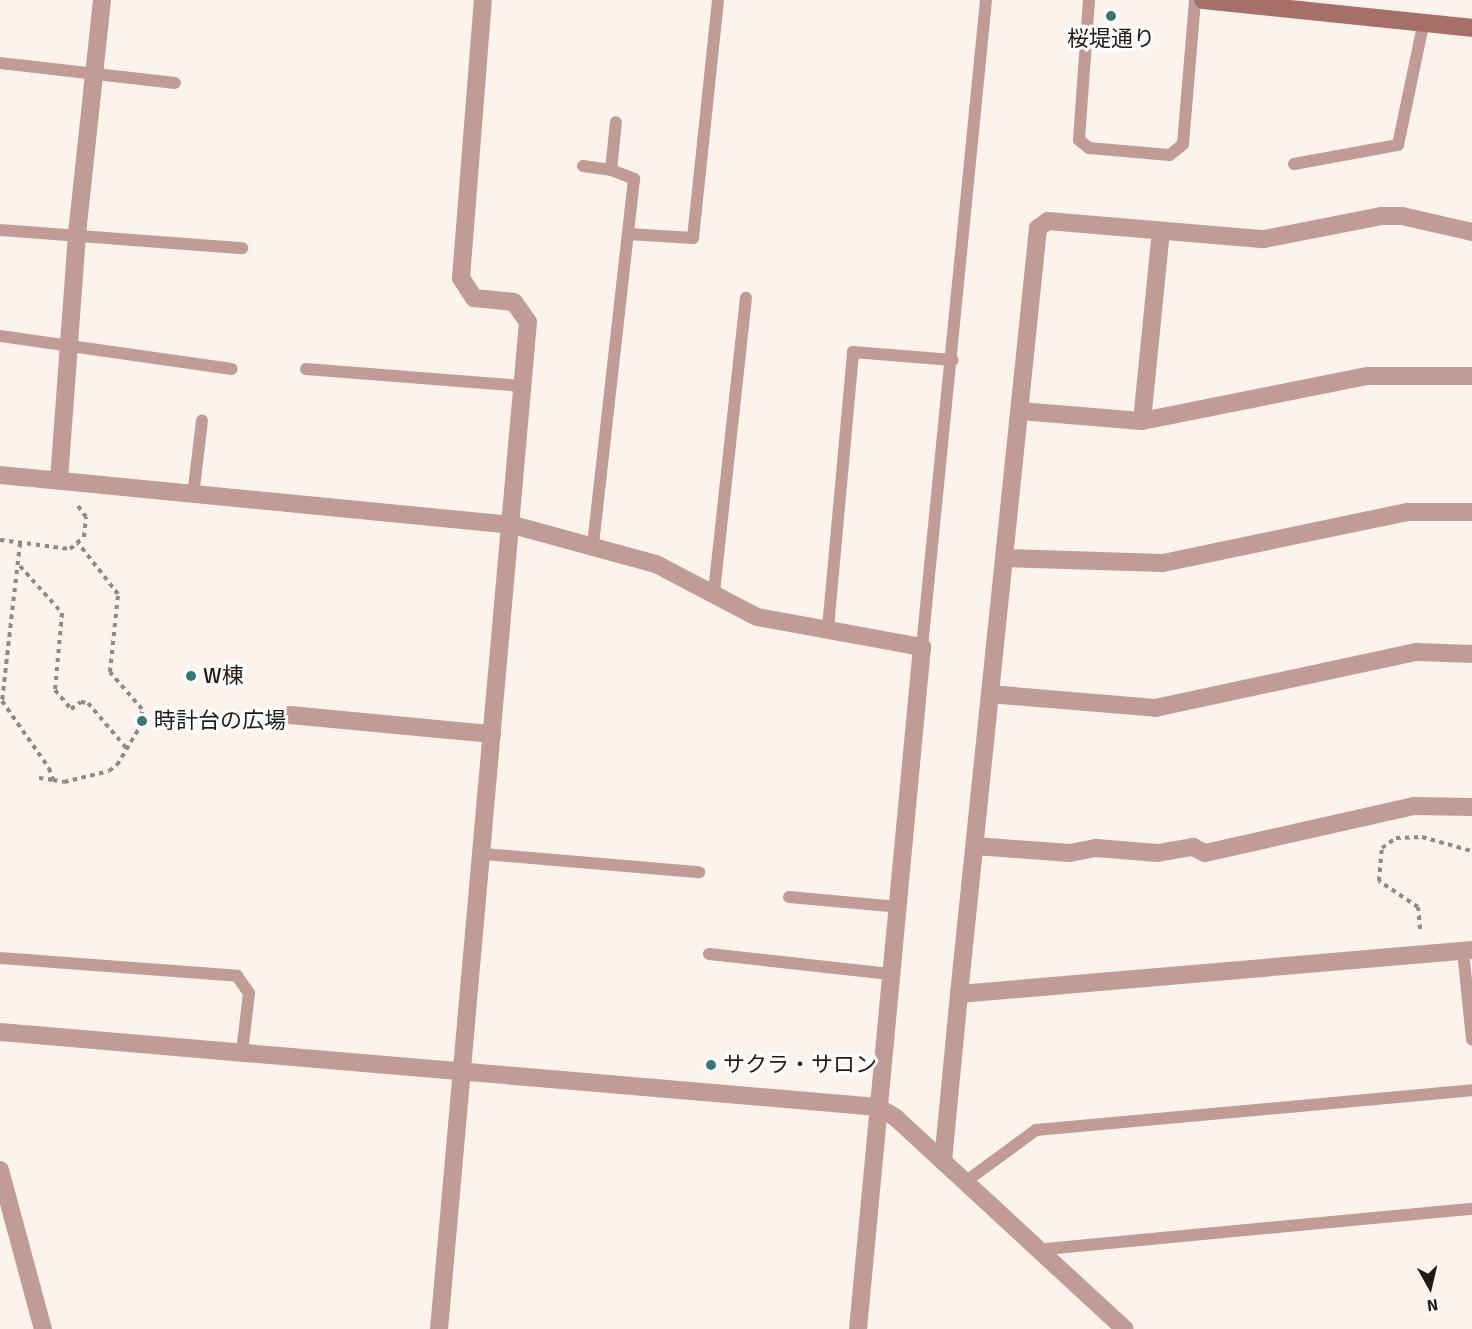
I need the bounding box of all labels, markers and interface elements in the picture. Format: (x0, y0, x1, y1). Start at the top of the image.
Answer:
marker: 桜堤通り (1104, 9, 1118, 23)
place label: 桜堤通り (1067, 26, 1155, 52)
place label: W棟 (203, 663, 244, 689)
marker: W棟 (184, 669, 198, 683)
place label: 時計台の広場 (154, 708, 286, 734)
marker: 時計台の広場 (135, 714, 149, 728)
place label: サクラ・サロン (723, 1052, 877, 1078)
marker: サクラ・サロン (704, 1058, 718, 1072)
north arrow (1400, 1257, 1460, 1317)
text: N (1426, 1294, 1439, 1316)

